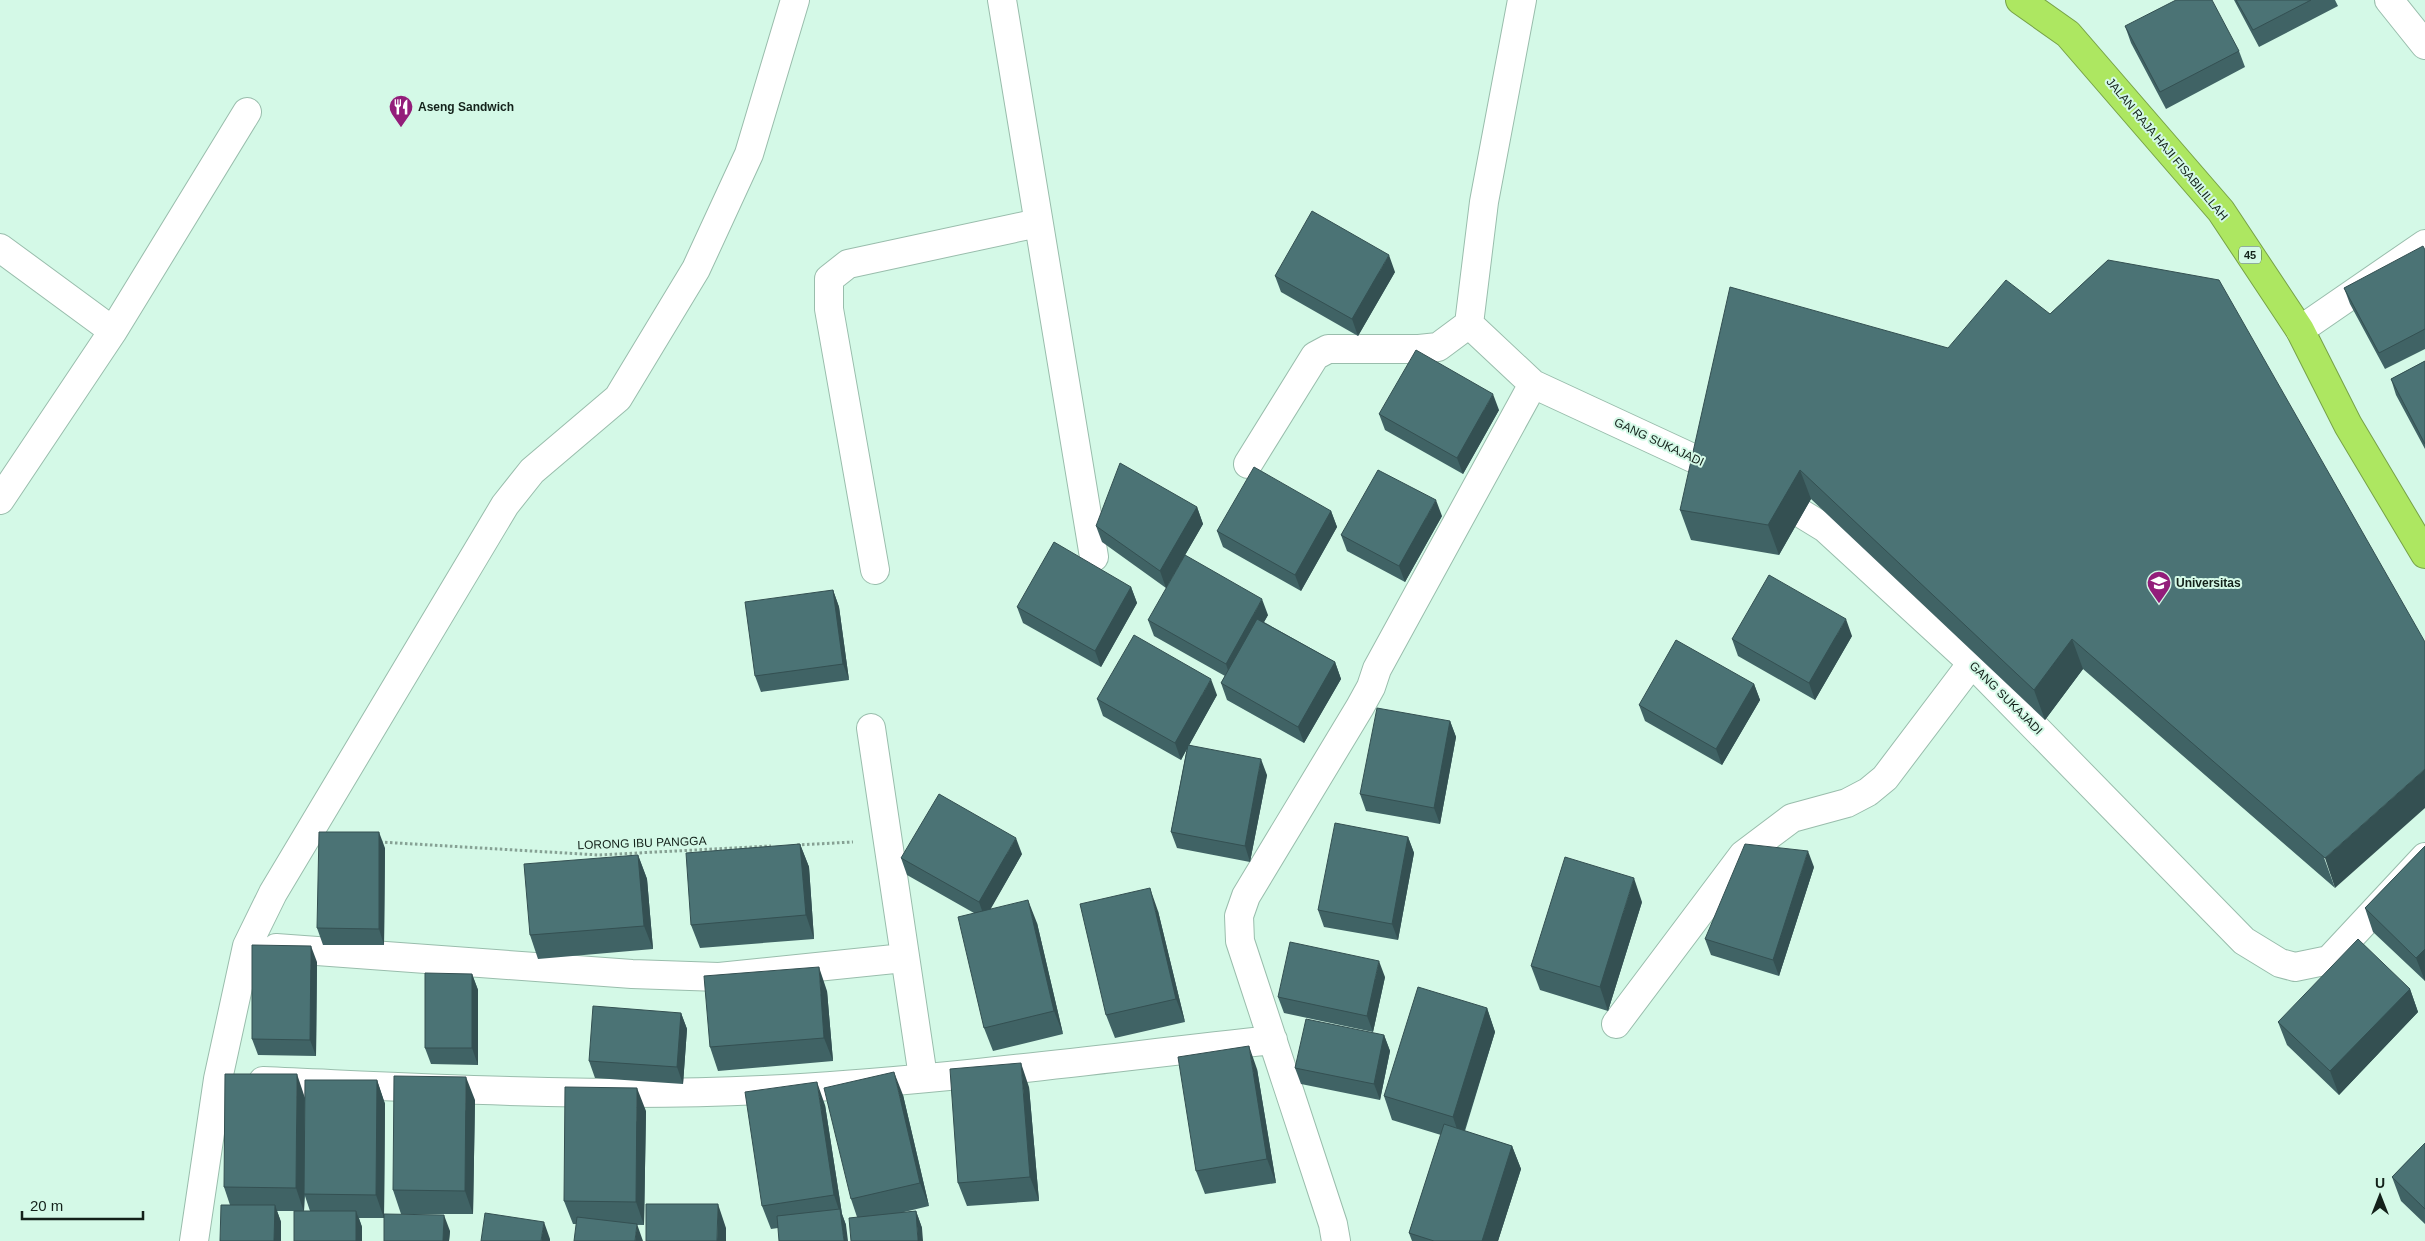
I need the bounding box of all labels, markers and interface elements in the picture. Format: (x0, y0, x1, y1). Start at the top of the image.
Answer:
street label: JALAN RAJA HAJI FISABILILLAH (2103, 75, 2231, 223)
restaurant icon: Aseng Sandwich (388, 94, 414, 128)
place label: Aseng Sandwich (418, 100, 514, 114)
road number: 45 (2239, 246, 2261, 264)
street label: GANG SUKAJADI (1612, 415, 1706, 469)
school or university icon: Universitas (2146, 570, 2172, 604)
place label: Universitas (2176, 576, 2241, 590)
street label: GANG SUKAJADI (1967, 659, 2045, 737)
street label: LORONG IBU PANGGA (577, 834, 707, 852)
north arrow (2355, 1171, 2405, 1221)
text: U (2375, 1175, 2385, 1191)
scale bar (22, 1188, 144, 1220)
text: 20 m (30, 1197, 63, 1214)

